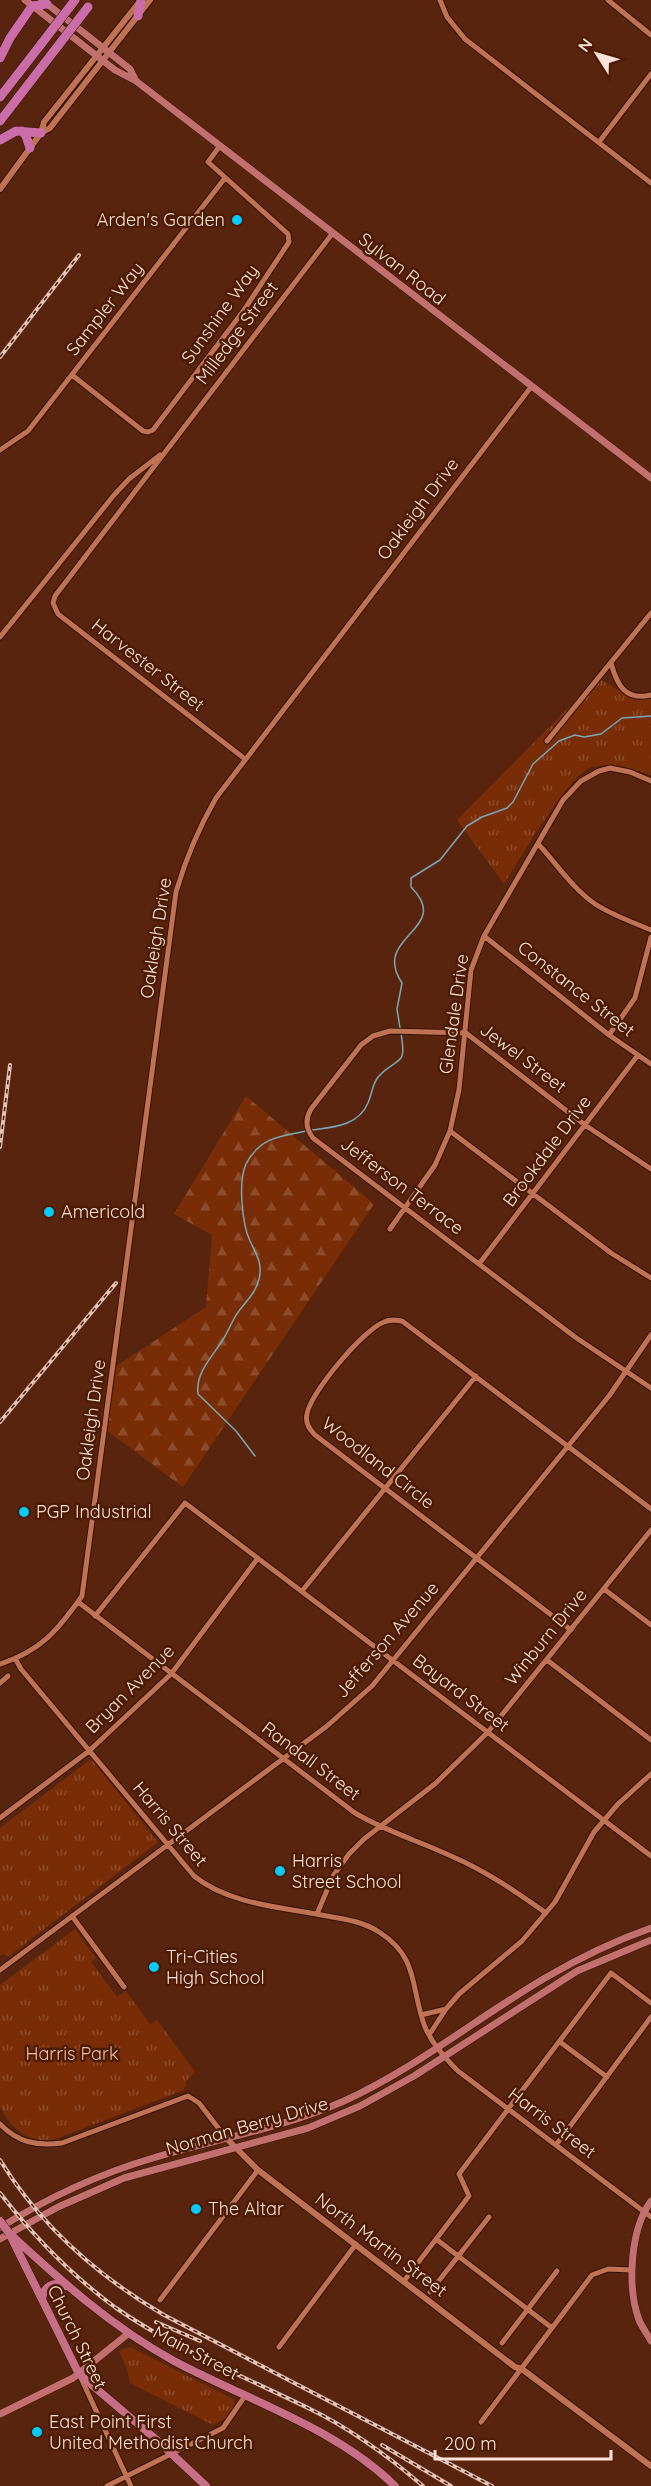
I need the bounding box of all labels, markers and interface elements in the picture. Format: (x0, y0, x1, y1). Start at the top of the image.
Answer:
north arrow (567, 24, 627, 84)
text: N (573, 34, 597, 56)
place label: Arden's Garden (97, 208, 225, 231)
marker: Arden's Garden (230, 213, 244, 227)
street label: Sylvan Road (354, 227, 451, 310)
street label: Sampler Way (61, 257, 148, 360)
street label: Sunshine Way (176, 260, 263, 368)
street label: Milledge Street (190, 277, 283, 389)
street label: Oakleigh Drive (372, 453, 463, 564)
street label: Harvester Street (87, 613, 209, 716)
street label: Oakleigh Drive (135, 876, 176, 1000)
street label: Constance Street (513, 936, 640, 1042)
street label: Glendale Drive (434, 952, 473, 1076)
street label: Jewel Street (475, 1018, 571, 1098)
street label: Brookdale Drive (497, 1091, 596, 1211)
street label: Jefferson Terrace (336, 1132, 468, 1239)
place label: Americold (61, 1200, 145, 1223)
marker: Americold (42, 1205, 56, 1219)
street label: Oakleigh Drive (71, 1358, 110, 1482)
street label: Woodland Circle (317, 1411, 439, 1514)
place label: PGP Industrial (36, 1500, 152, 1523)
marker: PGP Industrial (17, 1505, 31, 1519)
street label: Jefferson Avenue (330, 1577, 443, 1703)
street label: Winburn Drive (499, 1583, 592, 1690)
street label: Bryan Avenue (80, 1639, 179, 1738)
street label: Bayard Street (408, 1649, 514, 1736)
street label: Randall Street (257, 1716, 365, 1805)
street label: Harris Street (128, 1776, 213, 1871)
place label: Harris Street School (292, 1849, 402, 1893)
marker: Harris Street School (273, 1864, 287, 1878)
place label: Tri-Cities High School (166, 1945, 265, 1989)
marker: Tri-Cities High School (147, 1960, 161, 1974)
park label: Harris Park (25, 2042, 119, 2065)
street label: Harris Street (504, 2082, 601, 2163)
street label: Norman Berry Drive (163, 2091, 331, 2160)
street label: North Martin Street (311, 2187, 452, 2302)
place label: The Altar (208, 2197, 284, 2220)
marker: The Altar (189, 2202, 203, 2216)
street label: Church Street (42, 2281, 112, 2392)
street label: Main Street (149, 2320, 243, 2385)
place label: East Point First United Methodist Church (49, 2410, 253, 2454)
scale bar (435, 2423, 610, 2461)
marker: East Point First United Methodist Church (30, 2425, 44, 2439)
text: 200 m (444, 2432, 497, 2455)

